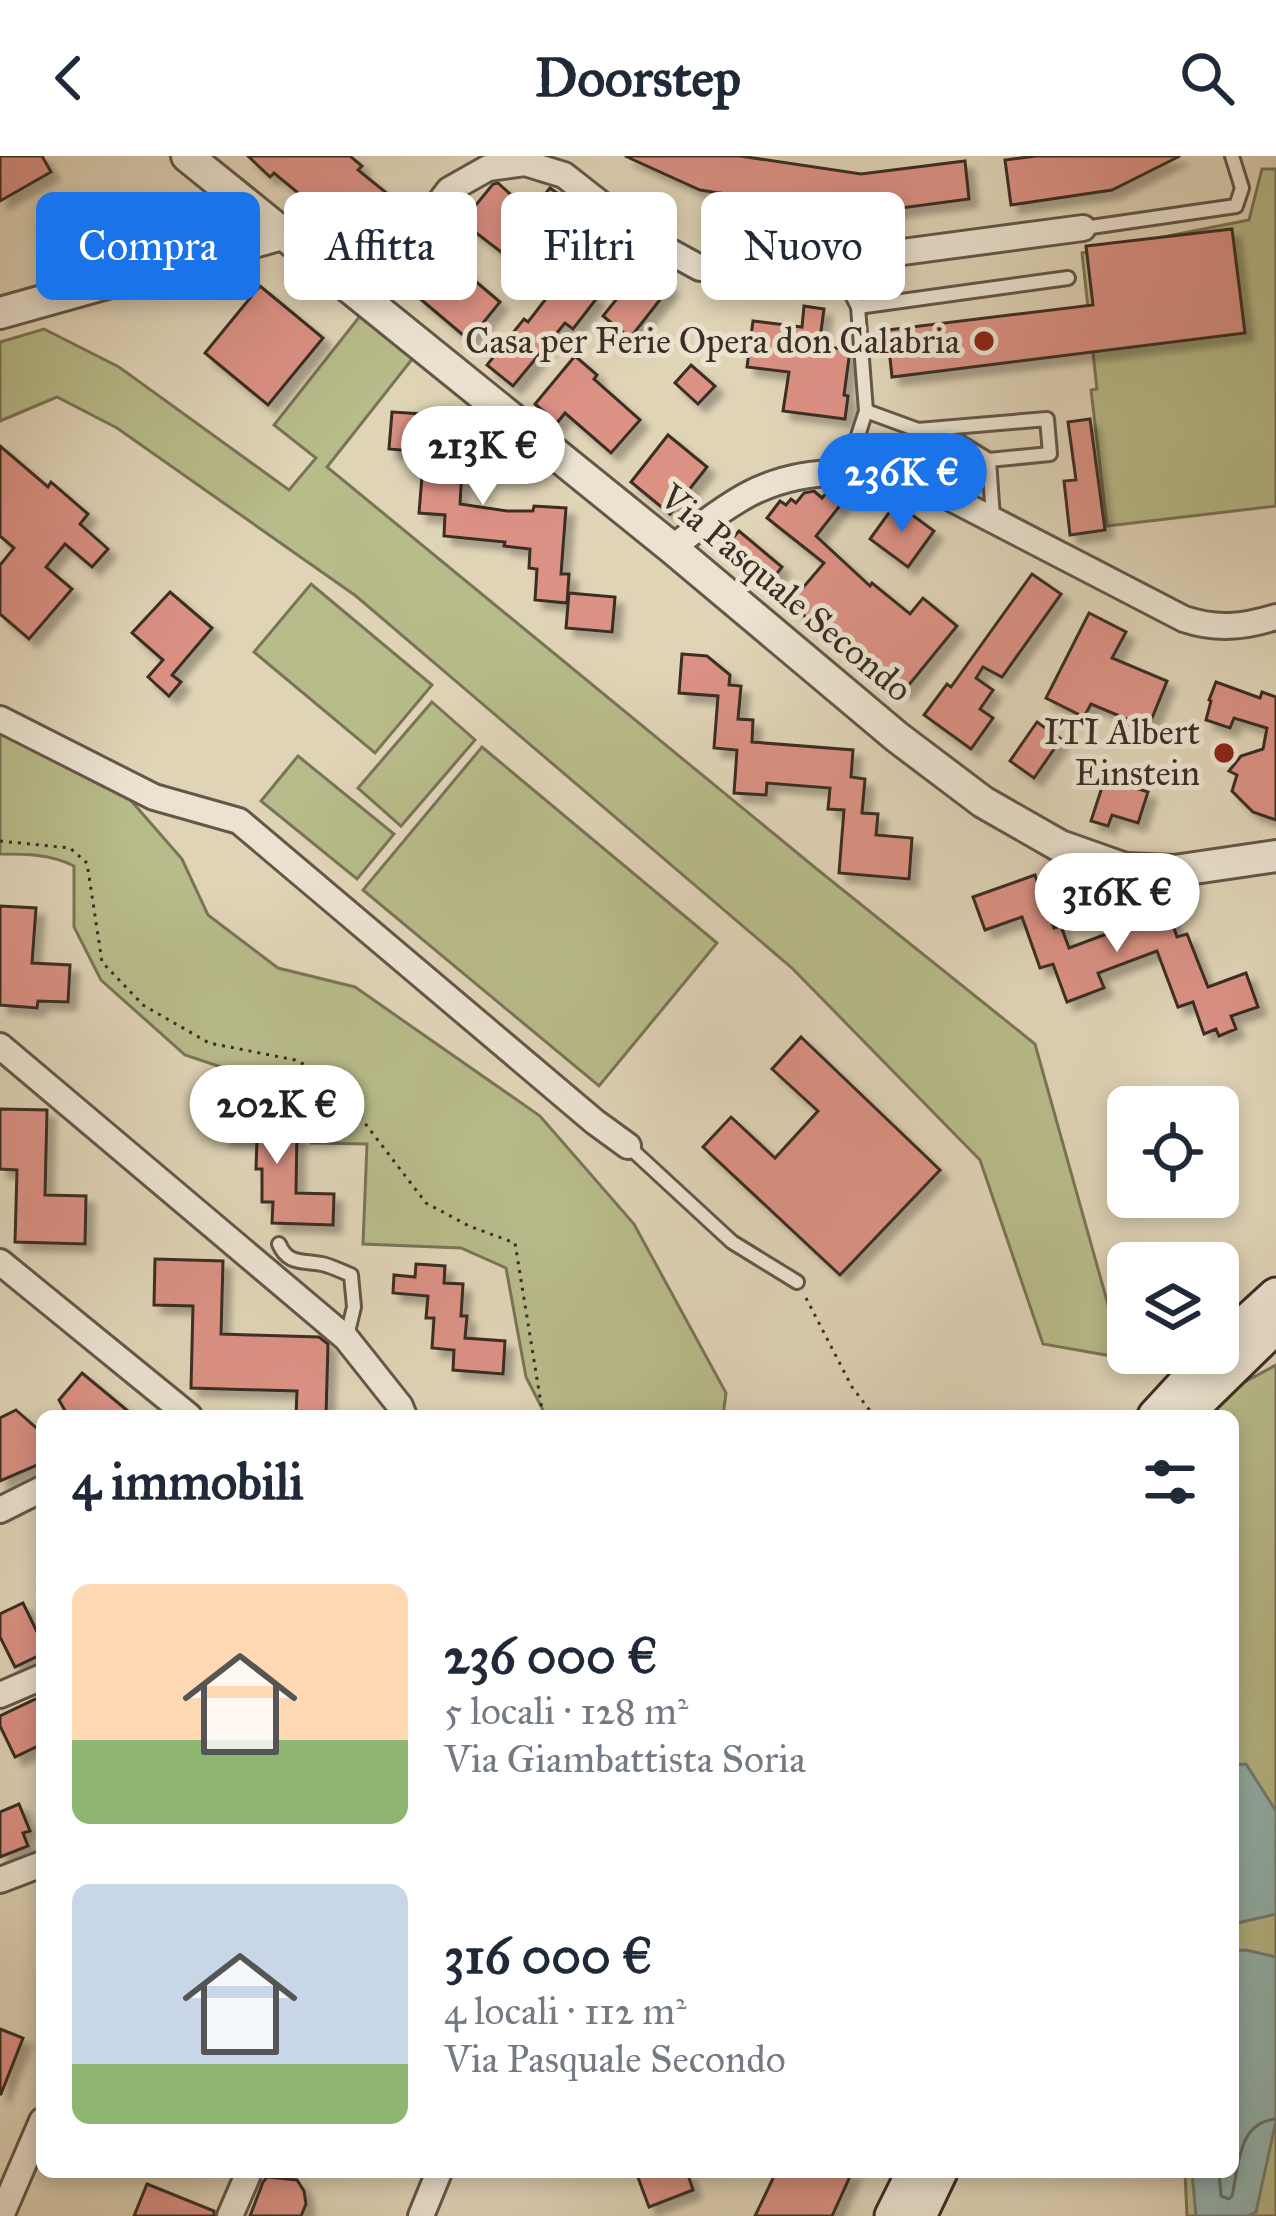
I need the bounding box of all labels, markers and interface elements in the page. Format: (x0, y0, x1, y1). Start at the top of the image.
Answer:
icon: back (36, 45, 102, 111)
text: Doorstep (535, 45, 741, 111)
icon: search (1174, 45, 1240, 111)
chip: Compra (36, 192, 260, 300)
chip: Affitta (284, 192, 477, 300)
chip: Filtri (501, 192, 677, 300)
chip: Nuovo (701, 192, 905, 300)
place label: Casa per Ferie Opera don Calabria (465, 319, 961, 363)
marker: Casa per Ferie Opera don Calabria (971, 328, 997, 354)
pin: 213K € (385, 406, 581, 508)
text: 213K € (428, 421, 538, 469)
pin: 236K € (804, 433, 1000, 535)
text: 236K € (845, 448, 959, 496)
street label: Via Pasquale Secondo (650, 474, 921, 711)
place label: ITI Albert Einstein (1044, 710, 1200, 795)
marker: ITI Albert Einstein (1211, 740, 1237, 766)
pin: 316K € (1019, 853, 1215, 955)
text: 316K € (1062, 868, 1172, 916)
pin: 202K € (179, 1065, 375, 1167)
text: 202K € (217, 1080, 337, 1128)
map controls (1107, 1086, 1239, 1374)
button: locate (1107, 1086, 1239, 1218)
button: layers (1107, 1242, 1239, 1374)
icon: filters (1137, 1449, 1203, 1515)
text: 4 immobili (72, 1451, 303, 1513)
text: 236 000 € (444, 1625, 658, 1687)
icon: home (168, 1632, 312, 1776)
text: 5 locali · 128 m² (444, 1687, 688, 1735)
text: Via Giambattista Soria (444, 1735, 806, 1783)
text: 316 000 € (444, 1925, 652, 1987)
icon: home (168, 1932, 312, 2076)
text: 4 locali · 112 m² (444, 1987, 687, 2035)
text: Via Pasquale Secondo (444, 2035, 786, 2083)

